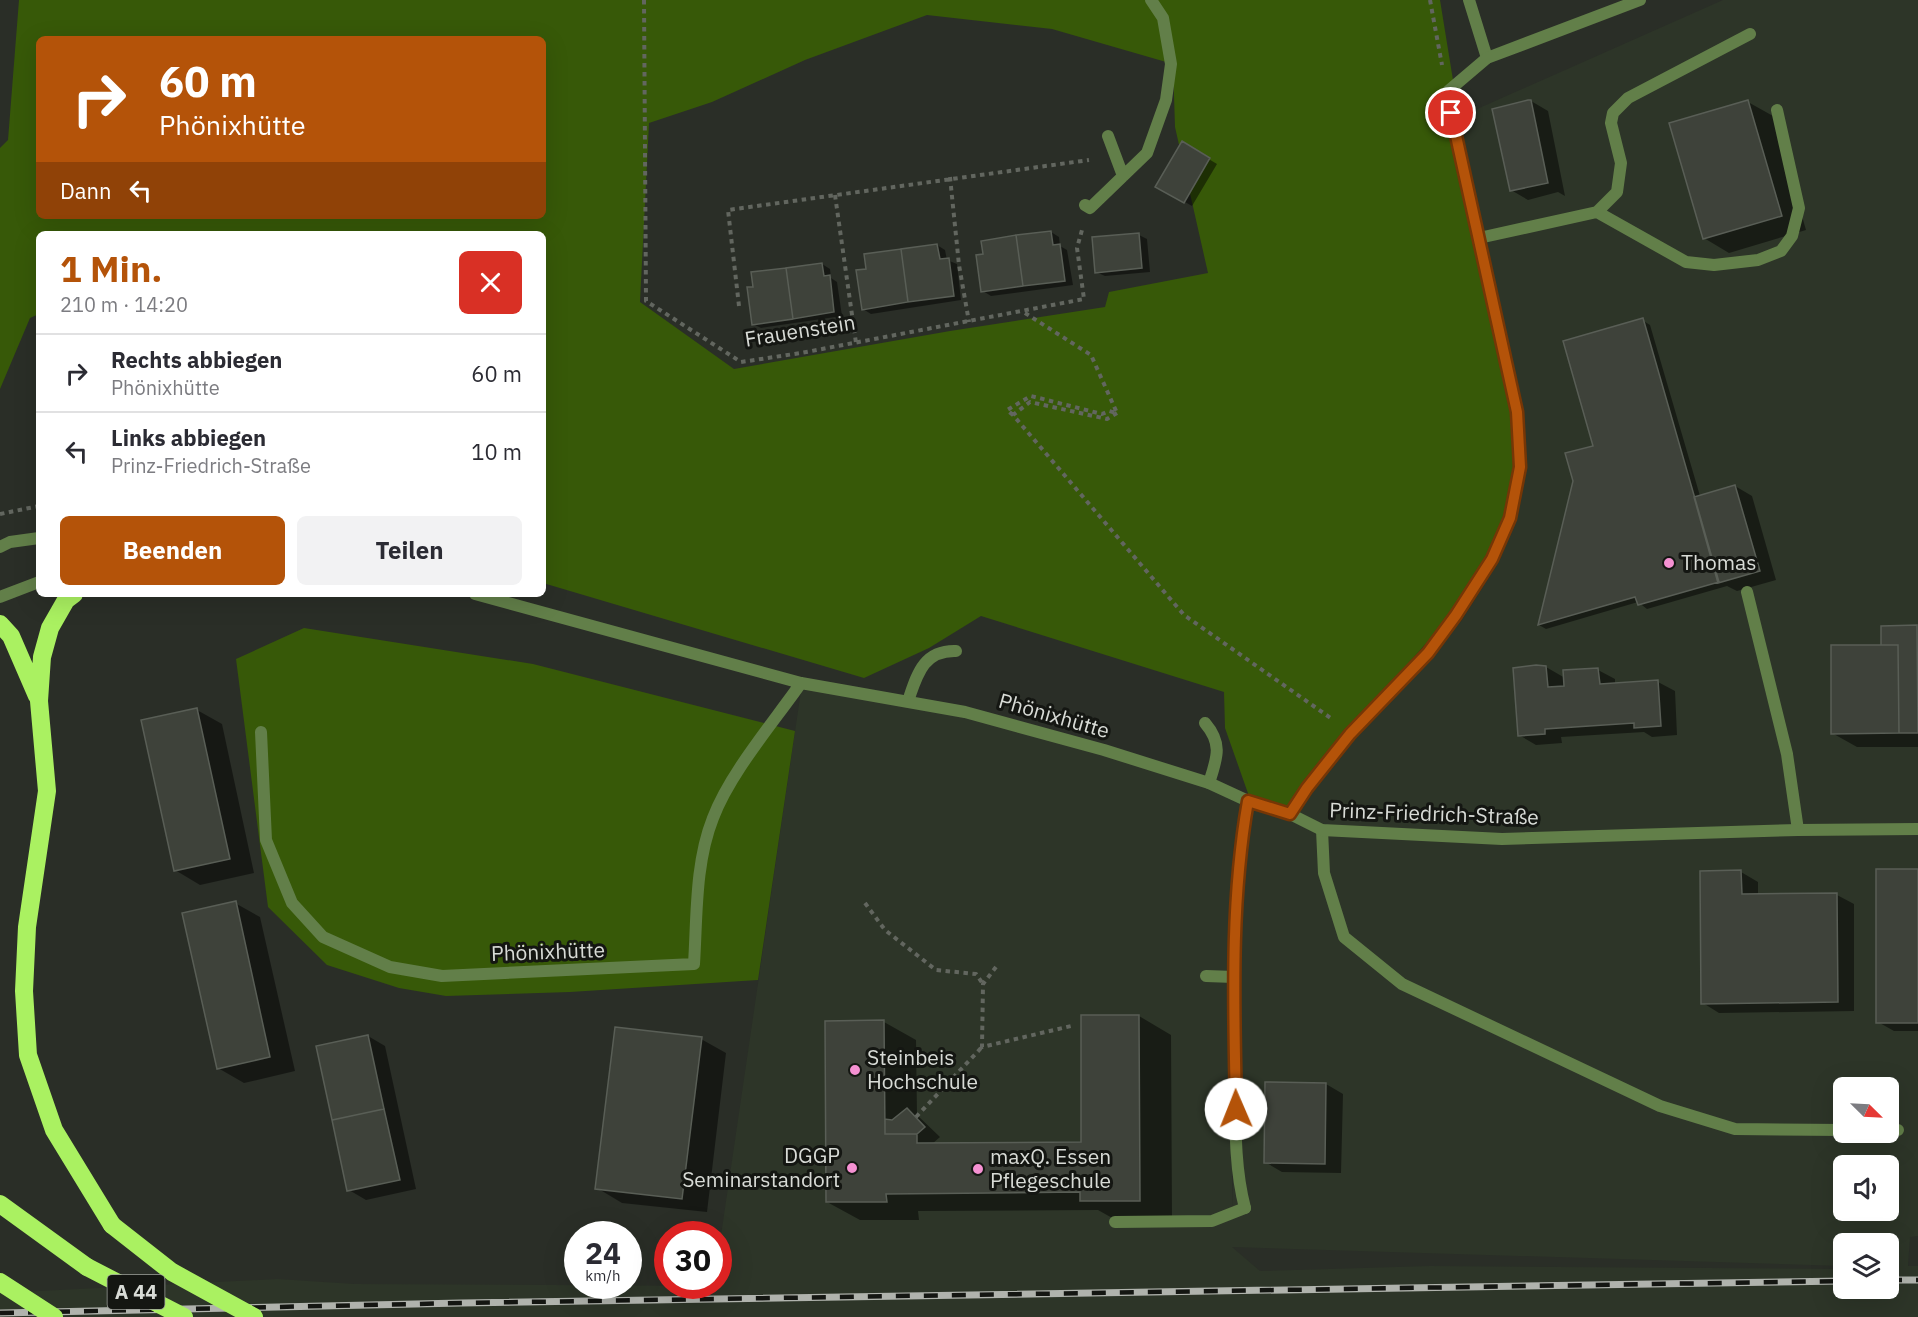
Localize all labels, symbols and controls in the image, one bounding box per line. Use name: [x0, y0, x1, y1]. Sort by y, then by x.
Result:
text: 60 m: [159, 54, 257, 109]
icon: right: [60, 60, 138, 138]
pin: [1425, 87, 1476, 138]
icon: arrive: [1434, 96, 1467, 129]
text: Phönixhütte: [159, 107, 306, 142]
icon: left: [124, 174, 157, 207]
text: Dann: [60, 176, 112, 205]
text: 1 Min.: [60, 245, 163, 292]
button: close: [459, 251, 522, 314]
text: 210 m · 14:20: [60, 291, 188, 318]
street label: Frauenstein: [743, 307, 857, 353]
text: Rechts abbiegen: [111, 345, 282, 374]
icon: right: [60, 357, 93, 390]
text: 60 m: [471, 359, 522, 388]
text: Phönixhütte: [111, 374, 220, 401]
text: Links abbiegen: [111, 423, 266, 452]
icon: left: [60, 435, 93, 468]
text: 10 m: [471, 437, 522, 466]
text: Prinz-Friedrich-Straße: [111, 452, 311, 479]
button: Beenden: [60, 516, 285, 585]
button: Teilen: [297, 516, 522, 585]
place label: Thomas: [1681, 548, 1756, 576]
marker: Thomas: [1662, 556, 1676, 570]
street label: Phönixhütte: [996, 686, 1113, 744]
street label: Prinz-Friedrich-Straße: [1329, 795, 1539, 831]
street label: Phönixhütte: [490, 935, 605, 967]
place label: Steinbeis Hochschule: [867, 1043, 978, 1095]
marker: Steinbeis Hochschule: [848, 1063, 862, 1077]
position arrow: [1204, 1077, 1268, 1141]
north arrow: [1833, 1077, 1899, 1143]
map controls: [1833, 1077, 1899, 1299]
place label: DGGP Seminarstandort: [682, 1141, 840, 1193]
place label: maxQ. Essen Pflegeschule: [990, 1142, 1111, 1194]
button: sound: [1833, 1155, 1899, 1221]
marker: DGGP Seminarstandort: [845, 1161, 859, 1175]
marker: maxQ. Essen Pflegeschule: [971, 1162, 985, 1176]
speed limit sign: 30: [654, 1221, 732, 1299]
text: 24: [585, 1233, 621, 1272]
button: layers: [1833, 1233, 1899, 1299]
text: km/h: [585, 1266, 621, 1285]
road number: A 44: [108, 1275, 164, 1309]

